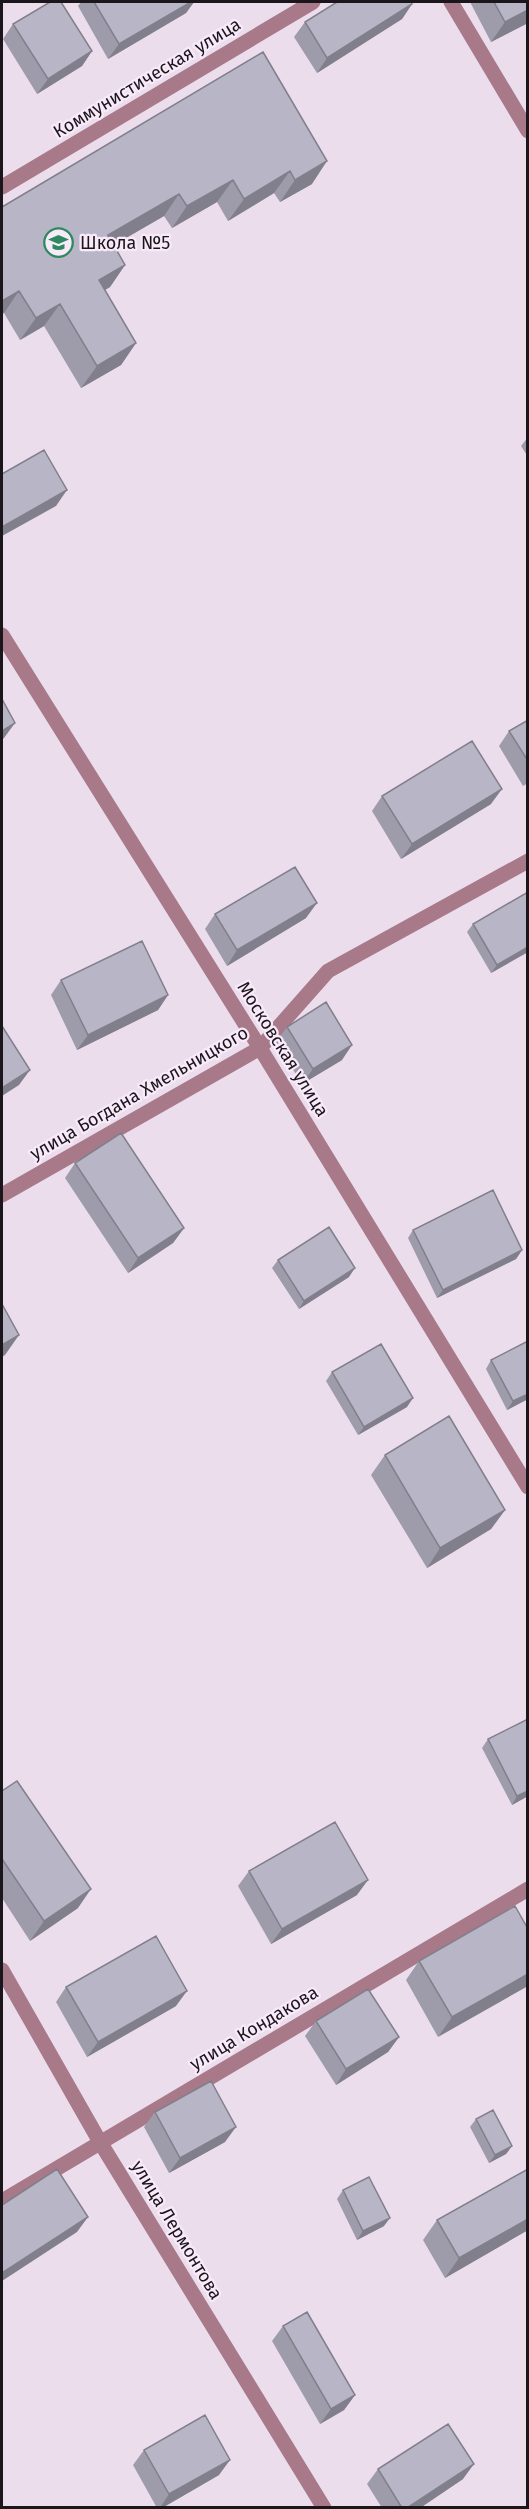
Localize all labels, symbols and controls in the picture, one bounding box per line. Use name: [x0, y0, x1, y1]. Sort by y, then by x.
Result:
street label: Коммунистическая улица: [49, 13, 245, 143]
school or university icon: Школа №5: [43, 227, 75, 259]
place label: Школа №5: [80, 232, 170, 254]
street label: Московская улица: [233, 977, 333, 1121]
street label: улица Богдана Хмельницкого: [26, 1021, 252, 1165]
street label: улица Кондакова: [186, 1981, 322, 2075]
street label: улица Лермонтова: [127, 2156, 227, 2304]

